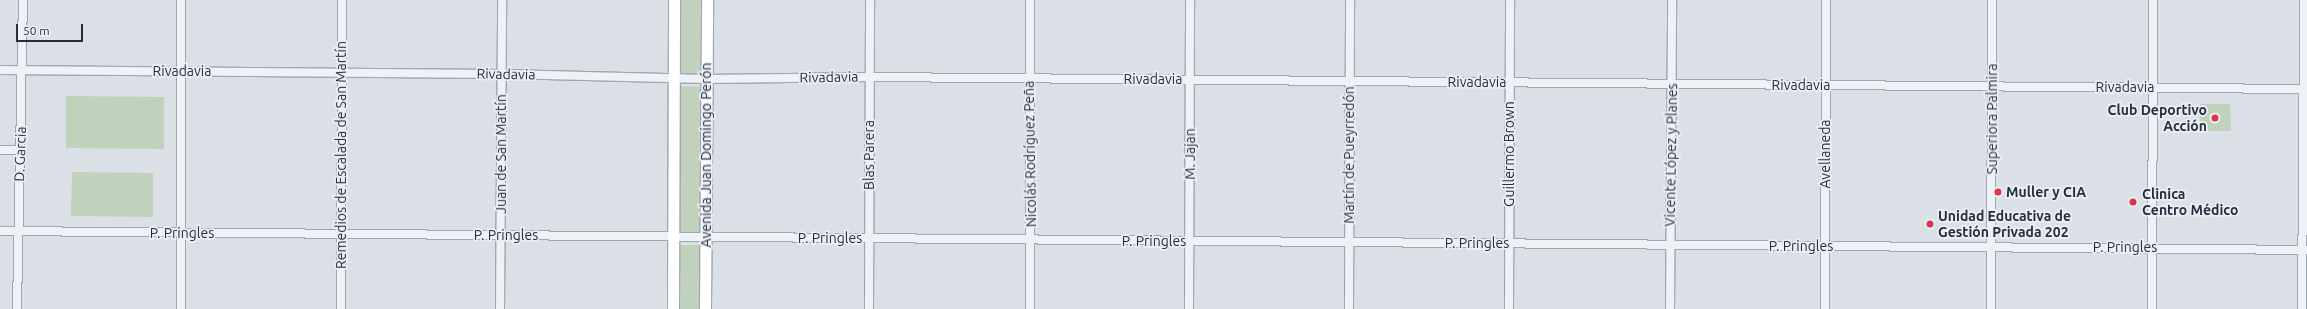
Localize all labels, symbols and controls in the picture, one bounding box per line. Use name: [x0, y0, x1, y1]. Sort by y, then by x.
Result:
scale bar: [18, 16, 85, 42]
text: 50 m: [23, 24, 50, 37]
street label: Remedios de Escalada de San Martín: [333, 41, 349, 269]
street label: Avenida Juan Domingo Perón: [698, 62, 714, 248]
street label: Rivadavia: [153, 63, 211, 79]
street label: Superiora Palmira: [1984, 64, 2000, 174]
street label: Rivadavia: [476, 65, 536, 83]
street label: Rivadavia: [799, 68, 859, 86]
street label: Rivadavia: [1124, 71, 1182, 87]
street label: Rivadavia: [1448, 74, 1506, 90]
street label: Rivadavia: [1772, 77, 1830, 93]
street label: Rivadavia: [2096, 79, 2154, 95]
street label: Nicolás Rodríguez Peña: [1020, 81, 1040, 227]
street label: Vicente López y Planes: [1661, 83, 1681, 227]
street label: Martín de Pueyrredón: [1341, 86, 1357, 224]
street label: Juan de San Martín: [493, 94, 509, 214]
street label: Guillermo Brown: [1501, 101, 1517, 207]
place label: Club Deportivo Acción: [2108, 102, 2207, 134]
marker: Club Deportivo Acción: [2210, 113, 2220, 123]
street label: Avellaneda: [1817, 119, 1833, 189]
street label: Blas Parera: [861, 120, 877, 190]
street label: D. Garcia: [11, 126, 29, 182]
street label: M. Jajan: [1182, 128, 1198, 180]
place label: Muller y CIA: [2006, 184, 2086, 200]
place label: Clinica Centro Médico: [2142, 186, 2238, 218]
marker: Muller y CIA: [1993, 187, 2003, 197]
marker: Clinica Centro Médico: [2127, 196, 2139, 208]
place label: Unidad Educativa de Gestión Privada 202: [1938, 208, 2071, 240]
marker: Unidad Educativa de Gestión Privada 202: [1925, 219, 1935, 229]
street label: P. Pringles: [150, 225, 214, 241]
street label: P. Pringles: [474, 227, 538, 243]
street label: P. Pringles: [798, 230, 862, 246]
street label: P. Pringles: [1122, 233, 1186, 249]
street label: P. Pringles: [1445, 235, 1509, 251]
street label: P. Pringles: [1769, 238, 1833, 254]
street label: P. Pringles: [2093, 239, 2157, 255]

